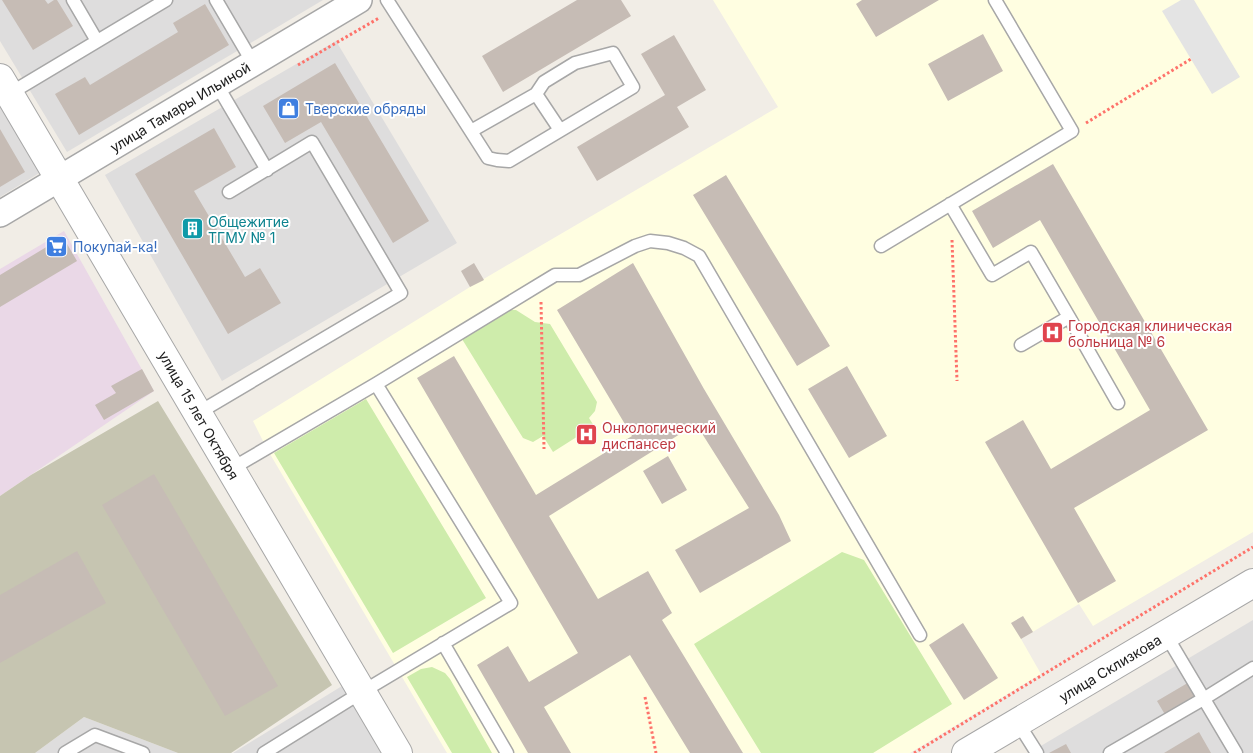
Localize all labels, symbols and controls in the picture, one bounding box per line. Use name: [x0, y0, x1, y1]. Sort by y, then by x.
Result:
street label: улица Тамары Ильиной: [107, 58, 253, 156]
shop icon: Тверские обряды: [277, 96, 301, 120]
place label: Тверские обряды: [305, 100, 426, 117]
place label: Общежитие ТГМУ № 1: [208, 213, 289, 246]
building icon: Общежитие ТГМУ № 1: [180, 217, 204, 241]
supermarket icon: Покупай-ка!: [45, 234, 69, 258]
place label: Покупай-ка!: [73, 238, 158, 255]
place label: Городская клиническая больница № 6: [1068, 317, 1232, 350]
hospital icon: Городская клиническая больница № 6: [1040, 321, 1064, 345]
street label: улица 15 лет Октября: [155, 348, 243, 482]
place label: Онкологический диспансер: [602, 419, 716, 452]
hospital icon: Онкологический диспансер: [574, 423, 598, 447]
street label: улица Склизкова: [1056, 631, 1164, 705]

